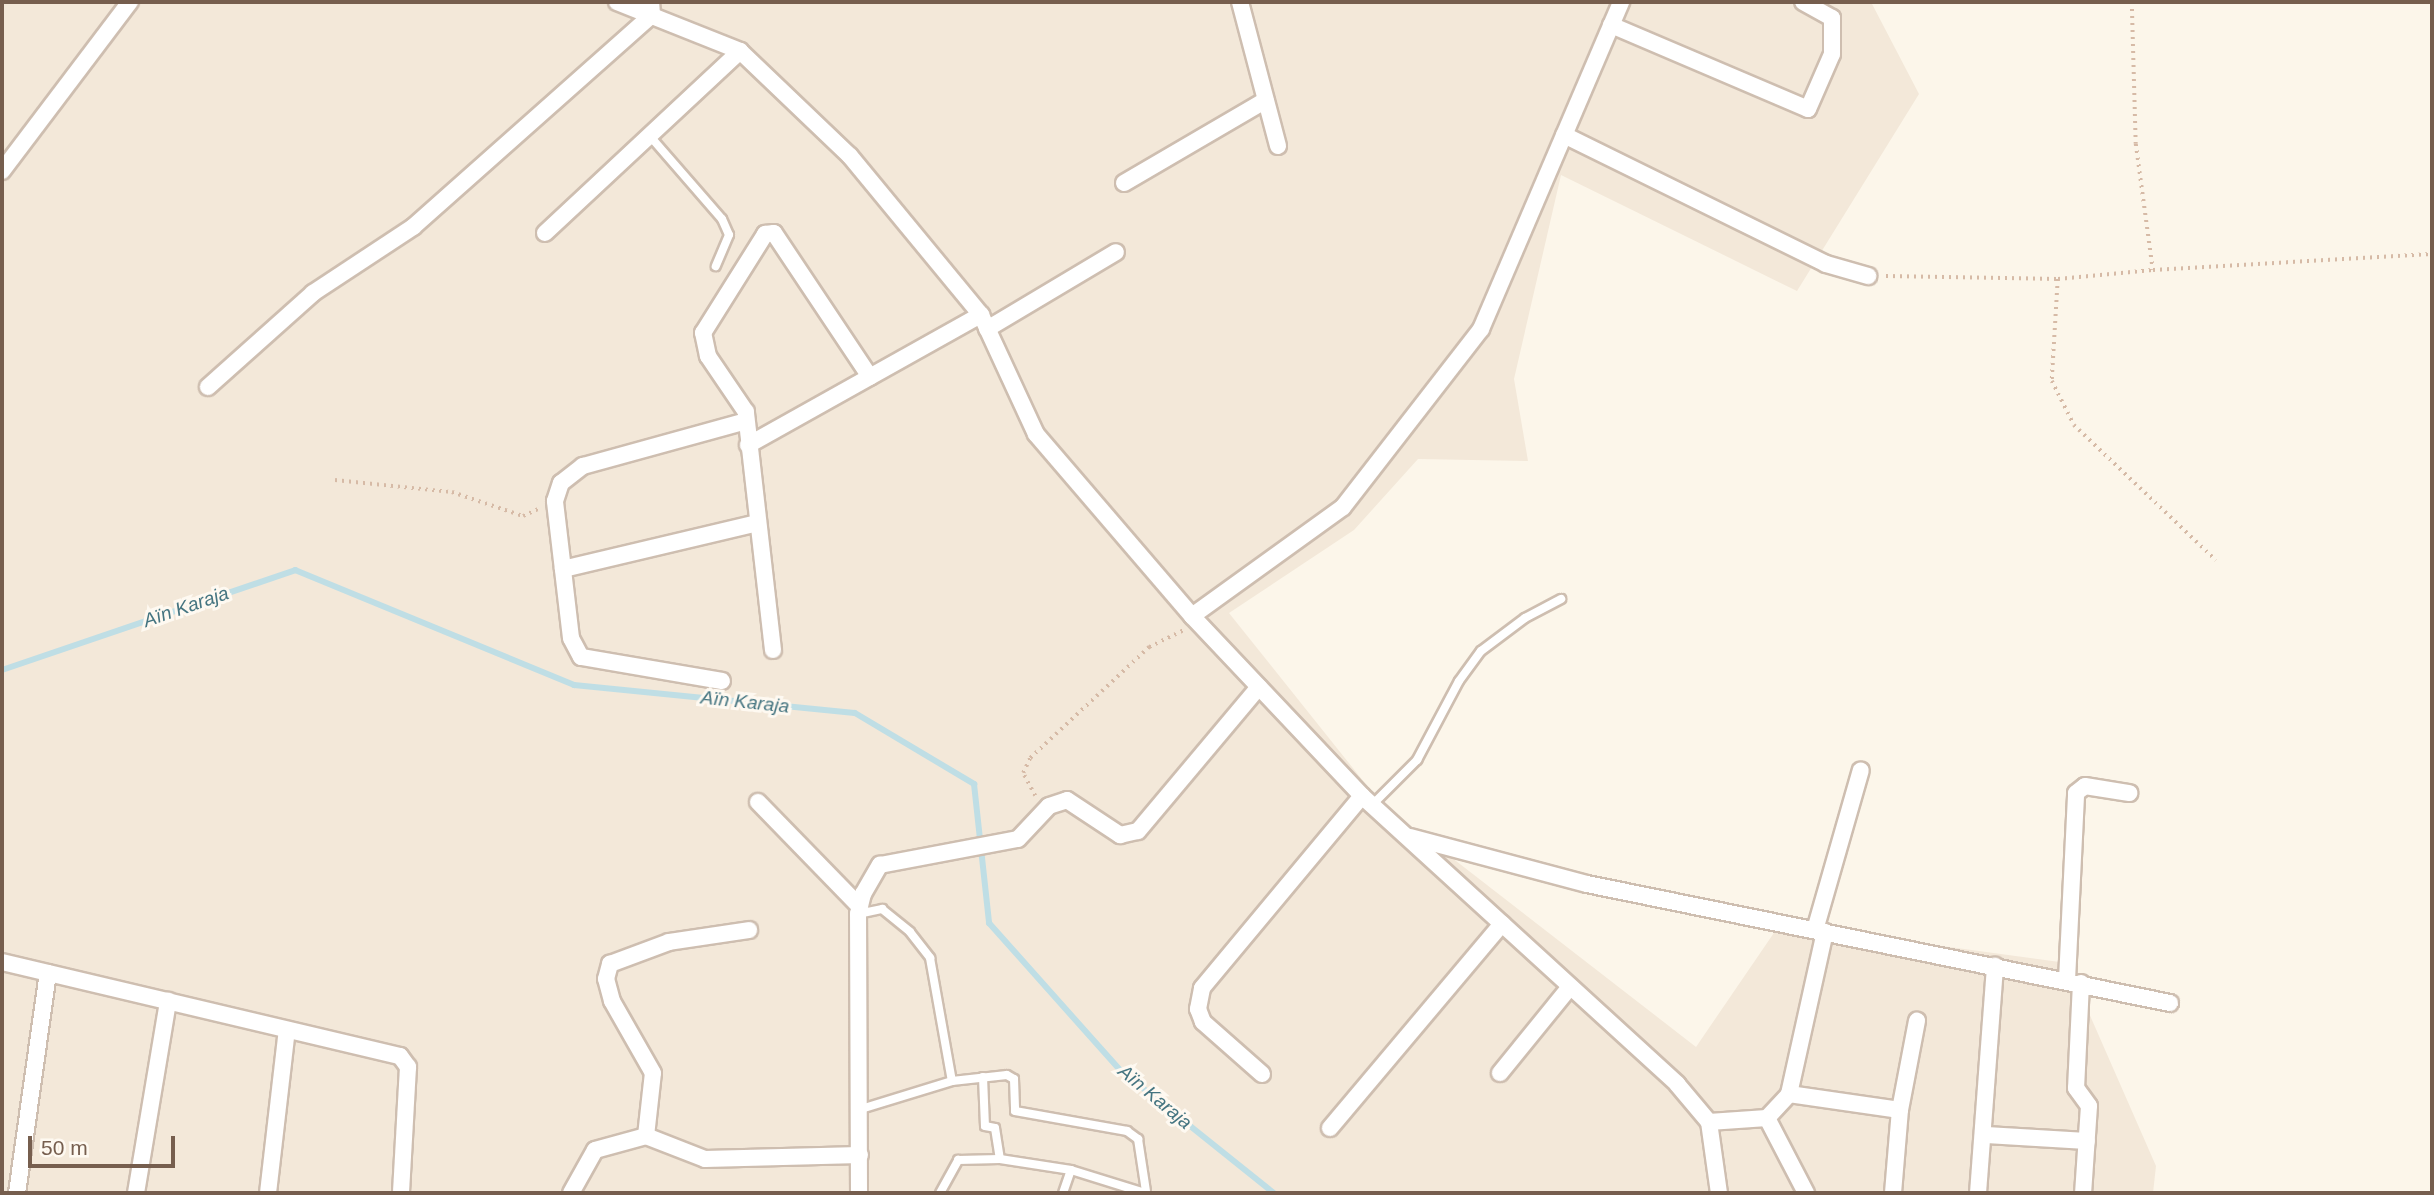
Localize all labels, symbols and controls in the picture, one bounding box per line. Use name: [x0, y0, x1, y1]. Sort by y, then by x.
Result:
water label: Aïn Karaja: [140, 582, 232, 632]
water label: Aïn Karaja: [700, 686, 790, 718]
water label: Aïn Karaja: [1114, 1060, 1196, 1134]
scale bar: [32, 1122, 178, 1166]
text: 50 m: [41, 1136, 88, 1159]

